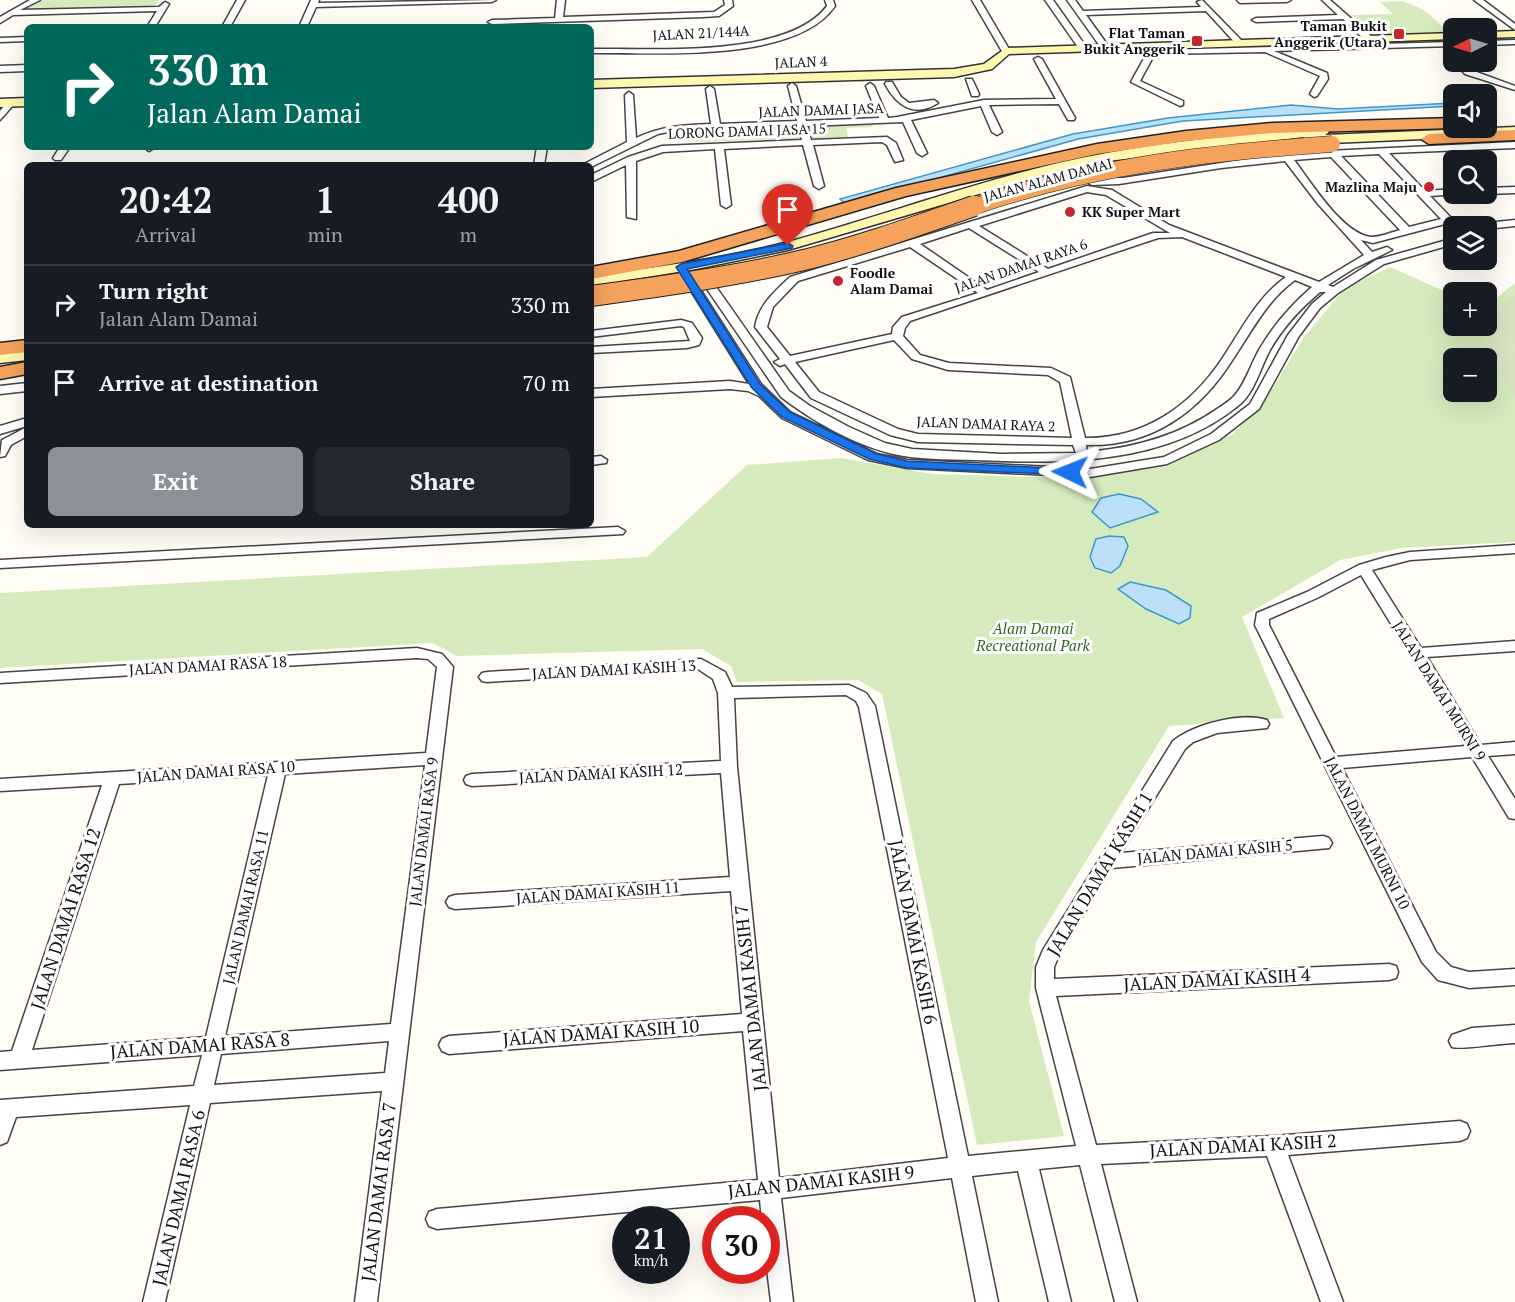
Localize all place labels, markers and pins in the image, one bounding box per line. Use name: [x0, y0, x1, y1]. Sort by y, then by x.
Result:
place label: Taman Bukit Anggerik (Utara): [1274, 16, 1387, 51]
place label: Flat Taman Bukit Anggerik: [1084, 23, 1186, 58]
marker: Taman Bukit Anggerik (Utara): [1392, 27, 1406, 41]
marker: Flat Taman Bukit Anggerik: [1190, 34, 1204, 48]
place label: Mazlina Maju: [1325, 177, 1417, 196]
marker: Mazlina Maju: [1422, 180, 1436, 194]
pin: [762, 184, 813, 246]
place label: KK Super Mart: [1082, 202, 1181, 221]
marker: KK Super Mart: [1063, 205, 1077, 219]
place label: Foodle Alam Damai: [850, 263, 933, 298]
marker: Foodle Alam Damai: [831, 274, 845, 288]

